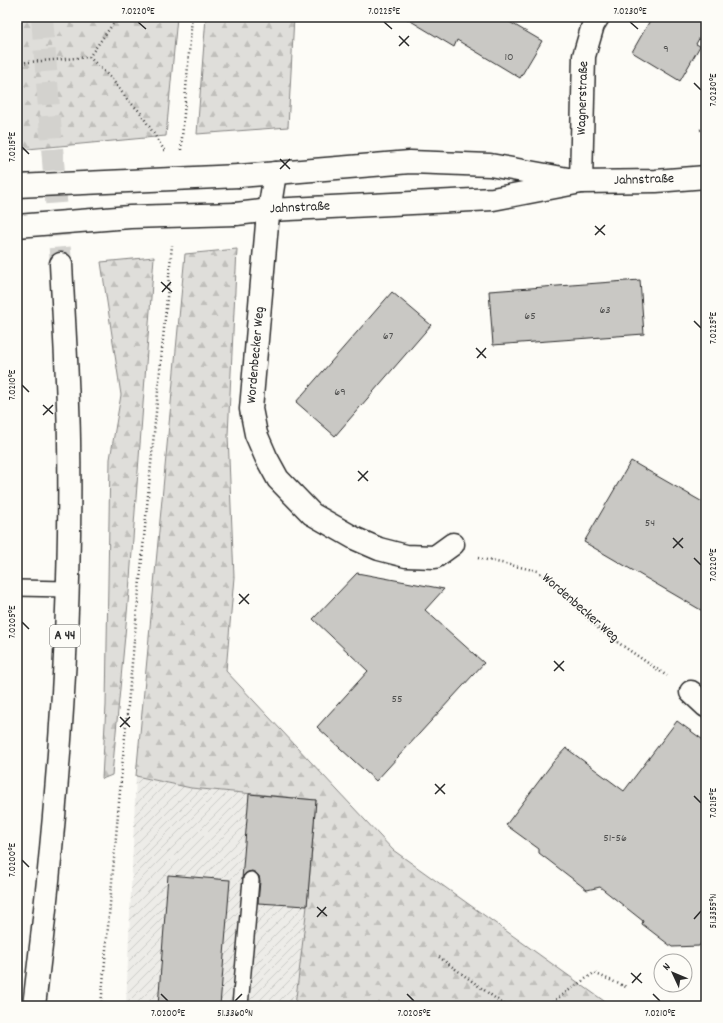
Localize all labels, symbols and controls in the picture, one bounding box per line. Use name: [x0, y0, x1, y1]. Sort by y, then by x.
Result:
text: 7.0220°E: [122, 5, 155, 19]
text: 7.0225°E: [368, 5, 400, 19]
text: 7.0230°E: [614, 5, 647, 19]
house number: 9: [663, 41, 669, 58]
house number: 10: [504, 49, 514, 66]
street label: Wagnerstraße: [572, 61, 594, 135]
text: 7.0230°E: [707, 73, 721, 106]
text: 7.0215°E: [6, 132, 20, 162]
street label: Jahnstraße: [614, 169, 674, 191]
street label: Jahnstraße: [269, 196, 331, 220]
house number: 63: [599, 302, 611, 319]
street label: Wordenbecker Weg: [242, 306, 270, 404]
house number: 65: [524, 308, 536, 325]
text: 7.0225°E: [707, 312, 721, 344]
house number: 67: [383, 328, 394, 345]
text: 7.0210°E: [6, 369, 20, 400]
house number: 69: [334, 384, 346, 401]
house number: 54: [645, 515, 655, 532]
text: 7.0220°E: [707, 548, 721, 581]
street label: Wordenbecker Weg: [537, 569, 623, 647]
text: 7.0205°E: [6, 605, 20, 639]
road number: A 44: [50, 625, 80, 647]
house number: 55: [391, 691, 403, 708]
text: 7.0215°E: [707, 788, 721, 818]
house number: 51-56: [603, 830, 627, 847]
text: 7.0200°E: [6, 843, 20, 877]
text: 51.3355°N: [707, 894, 721, 928]
north arrow: [653, 953, 693, 993]
text: N: [660, 960, 675, 975]
text: 7.0200°E: [151, 1007, 185, 1021]
text: 51.3360°N: [217, 1007, 253, 1021]
text: 7.0205°E: [397, 1007, 431, 1021]
text: 7.0210°E: [645, 1007, 676, 1021]

